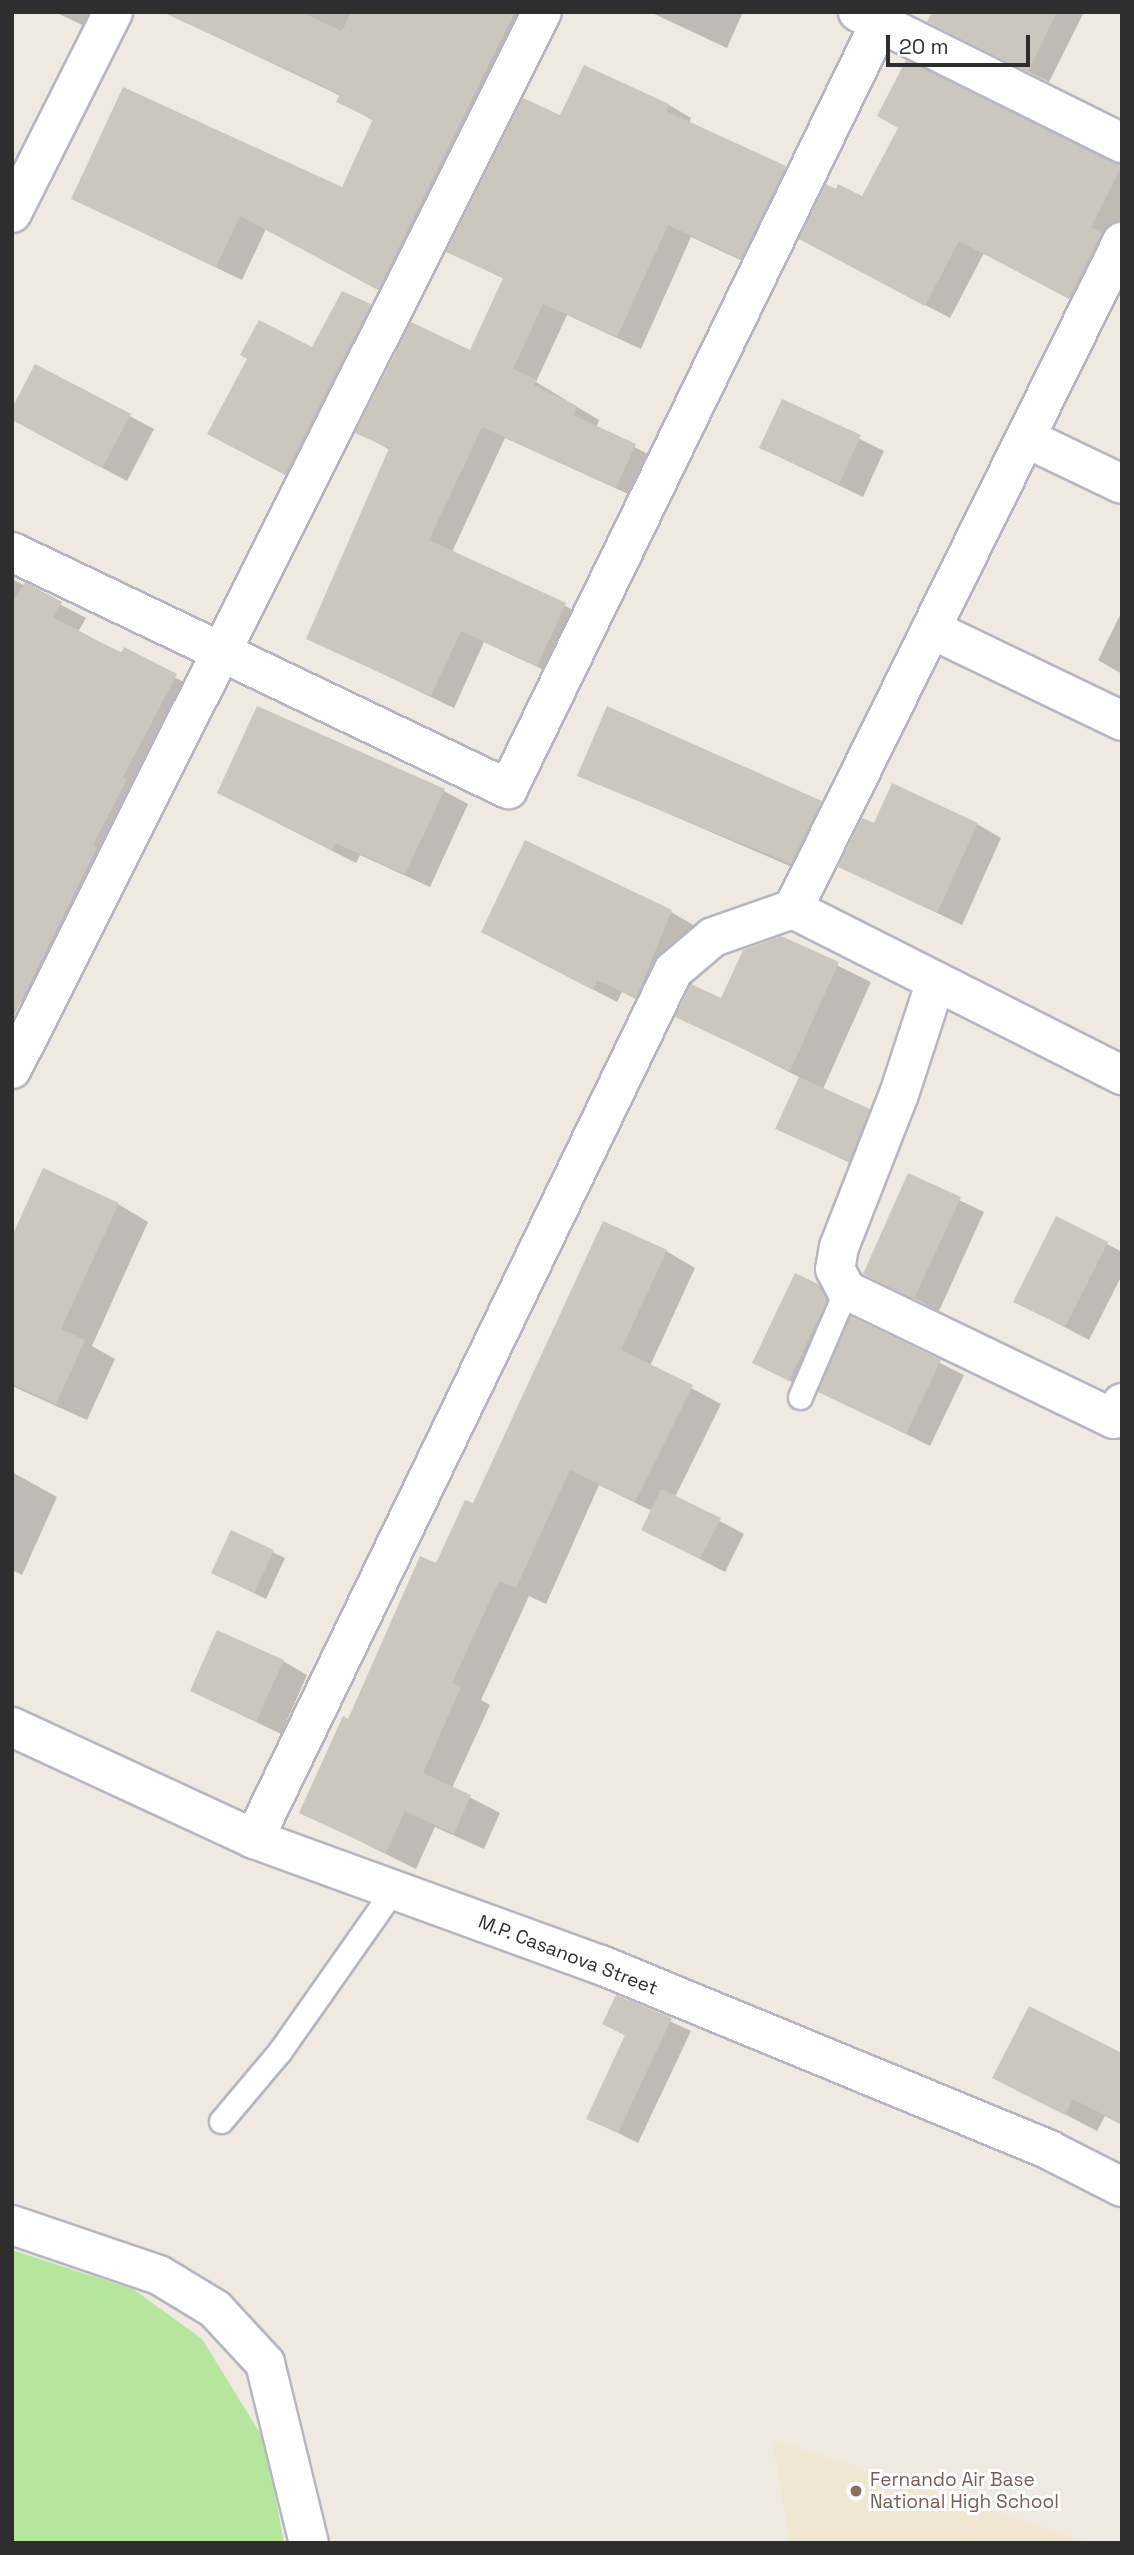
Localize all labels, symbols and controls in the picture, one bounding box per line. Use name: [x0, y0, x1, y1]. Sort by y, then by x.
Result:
scale bar: [889, 21, 1032, 65]
text: 20 m: [899, 33, 949, 60]
street label: M.P. Casanova Street: [475, 1910, 661, 2000]
place label: Fernando Air Base National High School: [870, 2469, 1059, 2513]
marker: Fernando Air Base National High School: [848, 2483, 864, 2499]

